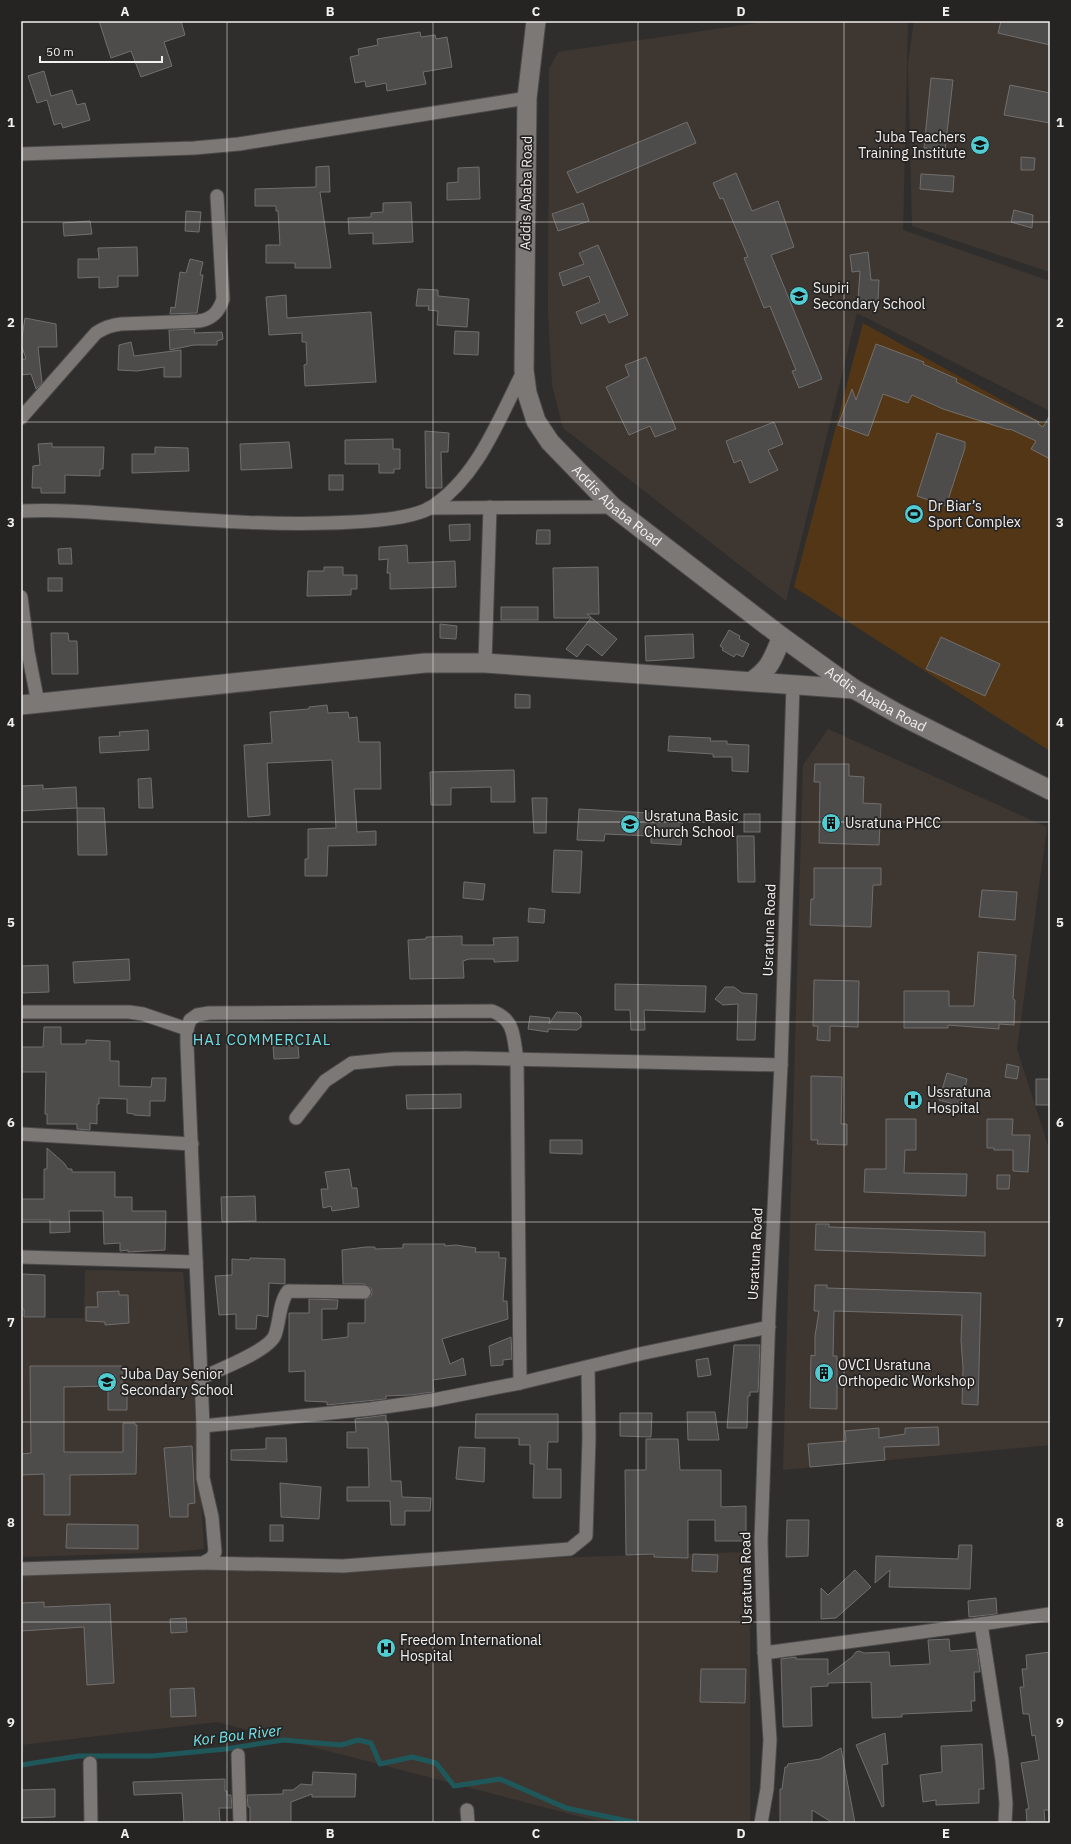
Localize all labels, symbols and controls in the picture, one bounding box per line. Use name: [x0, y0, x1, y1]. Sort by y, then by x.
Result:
text: A: [121, 3, 130, 20]
text: B: [326, 3, 335, 20]
text: C: [532, 3, 541, 20]
text: D: [736, 3, 746, 20]
text: E: [942, 3, 950, 20]
scale bar: [40, 38, 162, 64]
text: 50 m: [46, 44, 74, 59]
text: 1: [7, 114, 15, 131]
text: 1: [1056, 114, 1064, 131]
place label: Juba Teachers Training Institute: [858, 128, 966, 162]
school or university icon: Juba Teachers Training Institute: [969, 134, 991, 156]
street label: Addis Ababa Road: [516, 136, 536, 250]
place label: Supiri Secondary School: [813, 279, 926, 313]
school or university icon: Supiri Secondary School: [788, 285, 810, 307]
text: 2: [7, 314, 15, 331]
text: 2: [1056, 314, 1064, 331]
street label: Addis Ababa Road: [568, 461, 666, 550]
place label: Dr Biar’s Sport Complex: [928, 497, 1021, 531]
sports icon: Dr Biar’s Sport Complex: [903, 503, 925, 525]
text: 3: [7, 514, 15, 531]
text: 3: [1056, 514, 1064, 531]
street label: Addis Ababa Road: [822, 662, 930, 736]
text: 4: [7, 714, 15, 731]
text: 4: [1056, 714, 1064, 731]
place label: Usratuna Basic Church School: [644, 807, 738, 841]
building icon: Usratuna PHCC: [820, 812, 842, 834]
school or university icon: Usratuna Basic Church School: [619, 813, 641, 835]
place label: Usratuna PHCC: [845, 814, 941, 832]
street label: Usratuna Road: [758, 883, 780, 977]
text: 5: [7, 914, 15, 931]
text: 5: [1056, 914, 1064, 931]
district label: HAI COMMERCIAL: [193, 1030, 331, 1049]
place label: Ussratuna Hospital: [927, 1083, 991, 1117]
hospital icon: Ussratuna Hospital: [902, 1089, 924, 1111]
text: 6: [7, 1114, 15, 1131]
text: 6: [1056, 1114, 1064, 1131]
street label: Usratuna Road: [744, 1207, 766, 1301]
text: 7: [7, 1314, 15, 1331]
text: 7: [1056, 1314, 1064, 1331]
place label: OVCI Usratuna Orthopedic Workshop: [838, 1356, 975, 1390]
building icon: OVCI Usratuna Orthopedic Workshop: [813, 1362, 835, 1384]
place label: Juba Day Senior Secondary School: [121, 1365, 234, 1399]
school or university icon: Juba Day Senior Secondary School: [96, 1371, 118, 1393]
text: 8: [7, 1514, 15, 1531]
text: 8: [1056, 1514, 1064, 1531]
street label: Usratuna Road: [736, 1532, 756, 1624]
place label: Freedom International Hospital: [400, 1631, 542, 1665]
hospital icon: Freedom International Hospital: [375, 1637, 397, 1659]
text: 9: [7, 1714, 15, 1731]
text: 9: [1056, 1714, 1064, 1731]
water label: Kor Bou River: [192, 1720, 283, 1750]
text: A: [121, 1825, 130, 1842]
text: B: [326, 1825, 335, 1842]
text: C: [532, 1825, 541, 1842]
text: D: [736, 1825, 746, 1842]
text: E: [942, 1825, 950, 1842]

